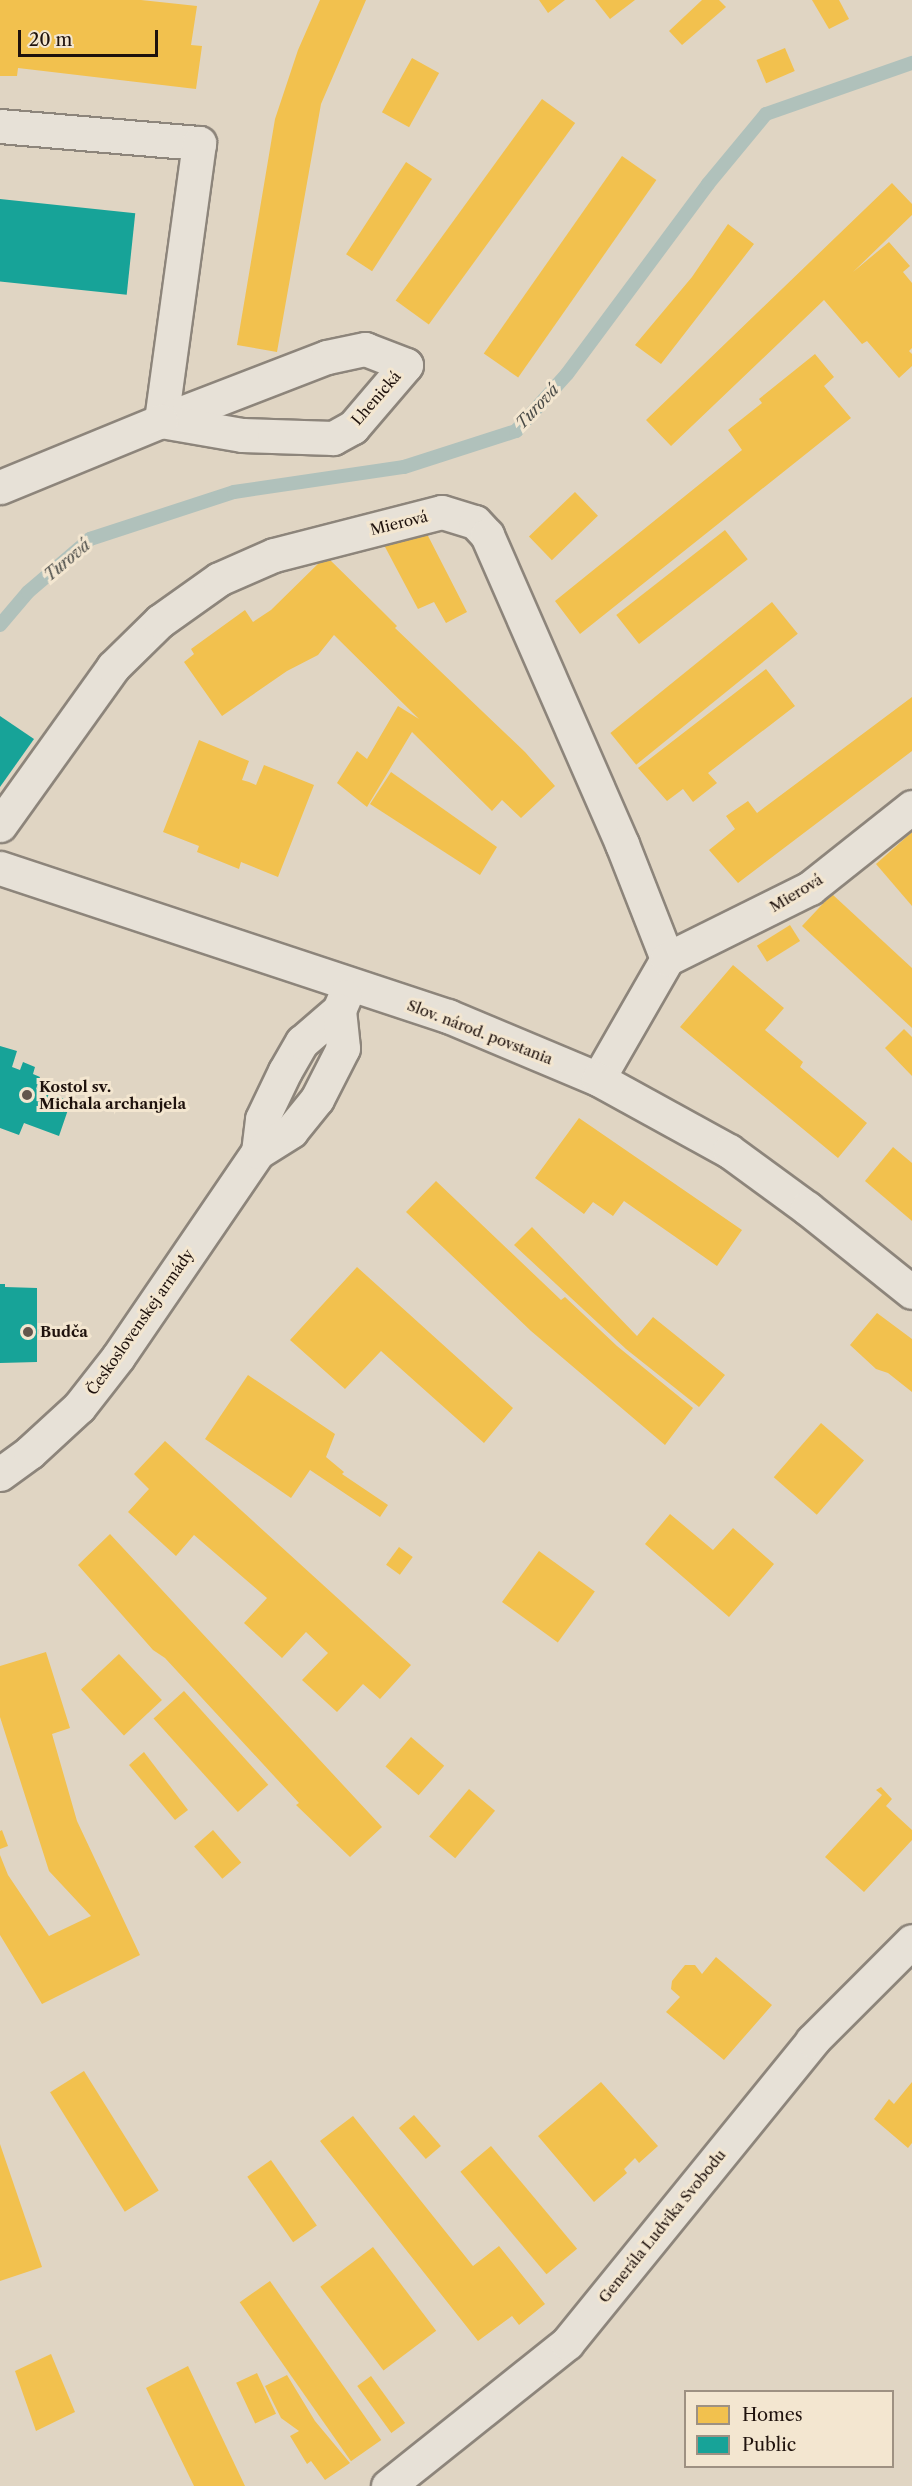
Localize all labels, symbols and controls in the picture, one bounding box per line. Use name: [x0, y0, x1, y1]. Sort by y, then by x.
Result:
scale bar: [21, 18, 160, 56]
text: 20 m: [29, 29, 72, 51]
street label: Lhenická: [348, 367, 404, 429]
water label: Turová: [512, 380, 562, 432]
street label: Mierová: [368, 507, 430, 539]
water label: Turová: [40, 535, 94, 585]
street label: Mierová: [766, 870, 826, 916]
street label: Slov. národ. povstania: [405, 996, 555, 1068]
place label: Kostol sv. Michala archanjela: [39, 1077, 186, 1112]
marker: Kostol sv. Michala archanjela: [20, 1088, 34, 1102]
street label: Československej armády: [83, 1246, 197, 1398]
place label: Budča: [40, 1323, 88, 1341]
marker: Budča: [21, 1325, 35, 1339]
street label: Generála Ludvika Svobodu: [595, 2146, 729, 2306]
legend: [684, 2390, 894, 2468]
text: Homes: [742, 2404, 803, 2426]
text: Public: [742, 2434, 796, 2456]

